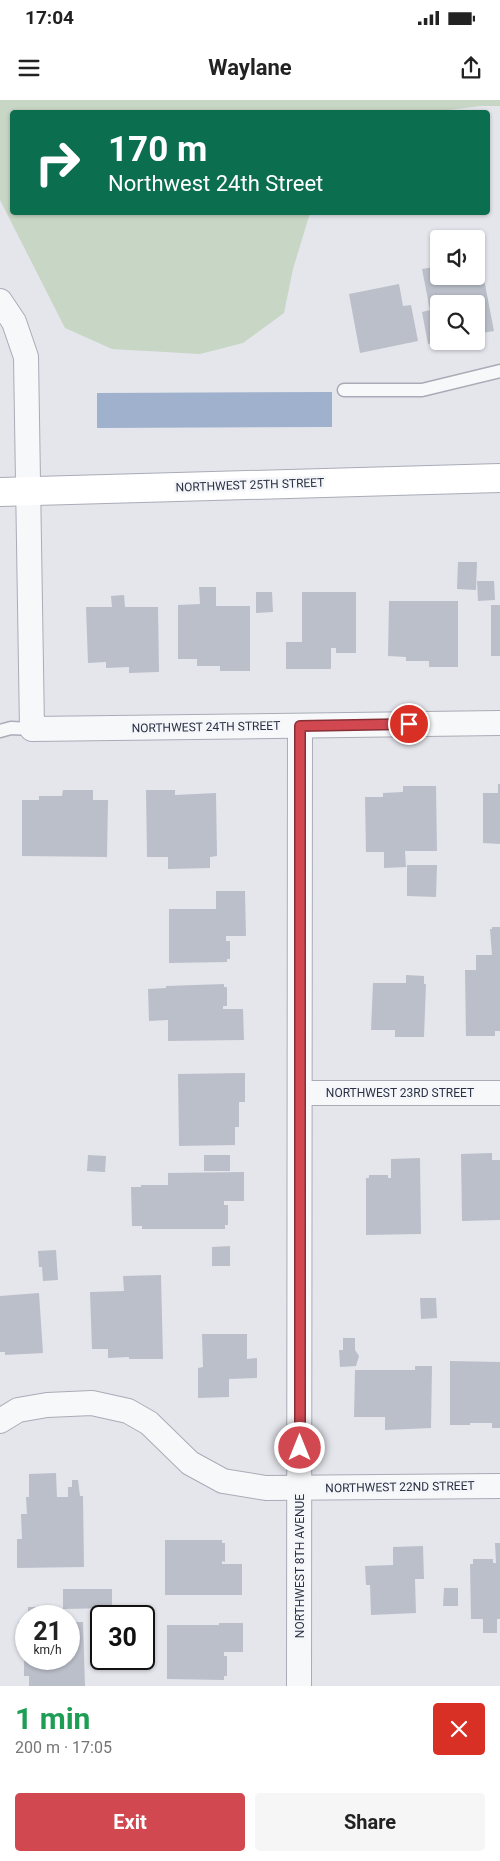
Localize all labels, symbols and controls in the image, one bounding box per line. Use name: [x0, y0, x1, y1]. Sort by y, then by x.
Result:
text: 17:04: [25, 6, 74, 29]
icon: menu: [15, 54, 43, 82]
icon: share: [457, 54, 485, 82]
text: Waylane: [208, 55, 292, 80]
text: 170 m: [108, 129, 207, 170]
icon: right: [25, 130, 90, 195]
text: Northwest 24th Street: [108, 171, 323, 196]
map controls: [430, 230, 485, 350]
button: sound: [430, 230, 485, 285]
button: search: [430, 295, 485, 350]
street label: NORTHWEST 25TH STREET: [175, 475, 325, 495]
pin: [388, 703, 430, 745]
icon: arrive: [395, 710, 423, 738]
street label: NORTHWEST 24TH STREET: [132, 719, 280, 735]
street label: NORTHWEST 23RD STREET: [326, 1086, 474, 1100]
position arrow: [273, 1421, 325, 1473]
street label: NORTHWEST 22ND STREET: [325, 1479, 475, 1495]
street label: NORTHWEST 8TH AVENUE: [293, 1494, 307, 1638]
speed limit sign: 30: [90, 1605, 155, 1670]
text: 21: [33, 1617, 62, 1646]
text: km/h: [33, 1643, 62, 1657]
text: 1 min: [15, 1701, 90, 1736]
button: close: [433, 1703, 485, 1755]
text: 200 m · 17:05: [15, 1738, 112, 1757]
button: Exit: [15, 1793, 245, 1851]
button: Share: [255, 1793, 485, 1851]

